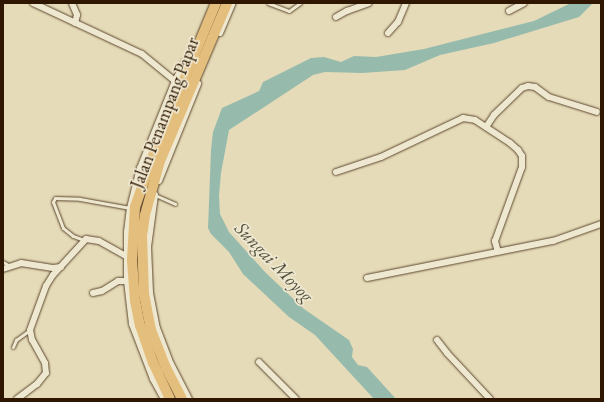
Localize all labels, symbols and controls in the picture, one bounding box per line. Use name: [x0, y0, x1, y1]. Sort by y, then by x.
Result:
street label: Jalan Penampang Papar: [126, 34, 204, 192]
water label: Sungai Moyog: [230, 217, 318, 307]

